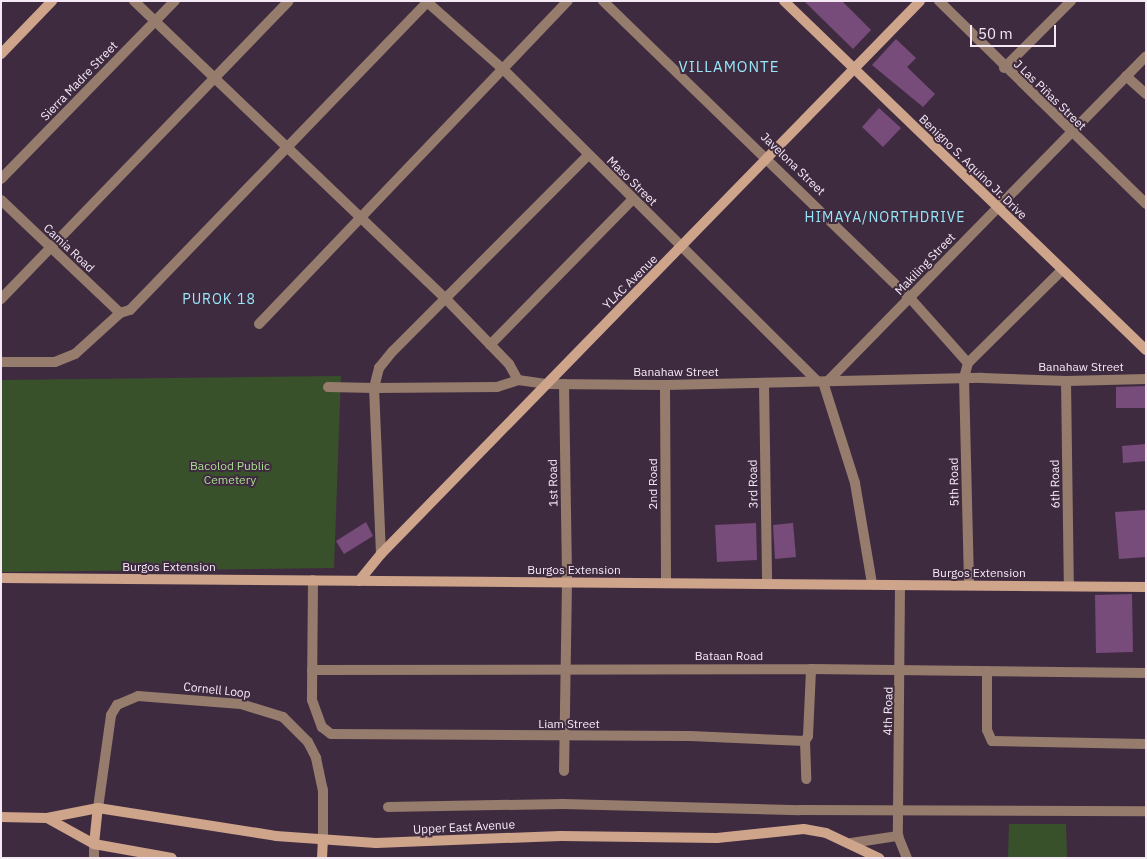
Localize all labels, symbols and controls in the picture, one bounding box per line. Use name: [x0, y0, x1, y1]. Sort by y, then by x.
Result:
scale bar: [972, 15, 1058, 47]
text: 50 m: [978, 24, 1013, 43]
street label: Sierra Madre Street: [38, 38, 120, 124]
street label: J Las Piñas Street: [1011, 57, 1089, 133]
district label: VILLAMONTE: [677, 58, 781, 76]
street label: Benigno S. Aquino Jr. Drive: [916, 112, 1030, 222]
street label: Javelona Street: [758, 130, 828, 198]
street label: Maso Street: [604, 153, 660, 209]
district label: HIMAYA/NORTHDRIVE: [802, 209, 968, 225]
street label: Camia Road: [41, 221, 97, 275]
street label: Makiling Street: [892, 230, 958, 298]
street label: YLAC Avenue: [600, 252, 660, 312]
district label: PUROK 18: [181, 291, 257, 307]
street label: Banahaw Street: [1038, 360, 1124, 374]
street label: Banahaw Street: [633, 365, 719, 379]
street label: 2nd Road: [646, 458, 660, 510]
street label: 5th Road: [946, 458, 962, 506]
park label: Bacolod Public Cemetery: [190, 459, 270, 487]
street label: 1st Road: [545, 459, 561, 507]
street label: 3rd Road: [745, 459, 761, 509]
street label: 6th Road: [1047, 460, 1063, 508]
street label: Burgos Extension: [122, 560, 216, 574]
street label: Burgos Extension: [527, 563, 621, 577]
street label: Burgos Extension: [932, 566, 1026, 580]
street label: Bataan Road: [695, 649, 763, 663]
street label: Cornell Loop: [183, 679, 251, 701]
street label: 4th Road: [880, 687, 896, 735]
street label: Liam Street: [538, 717, 600, 731]
street label: Upper East Avenue: [413, 817, 515, 837]

